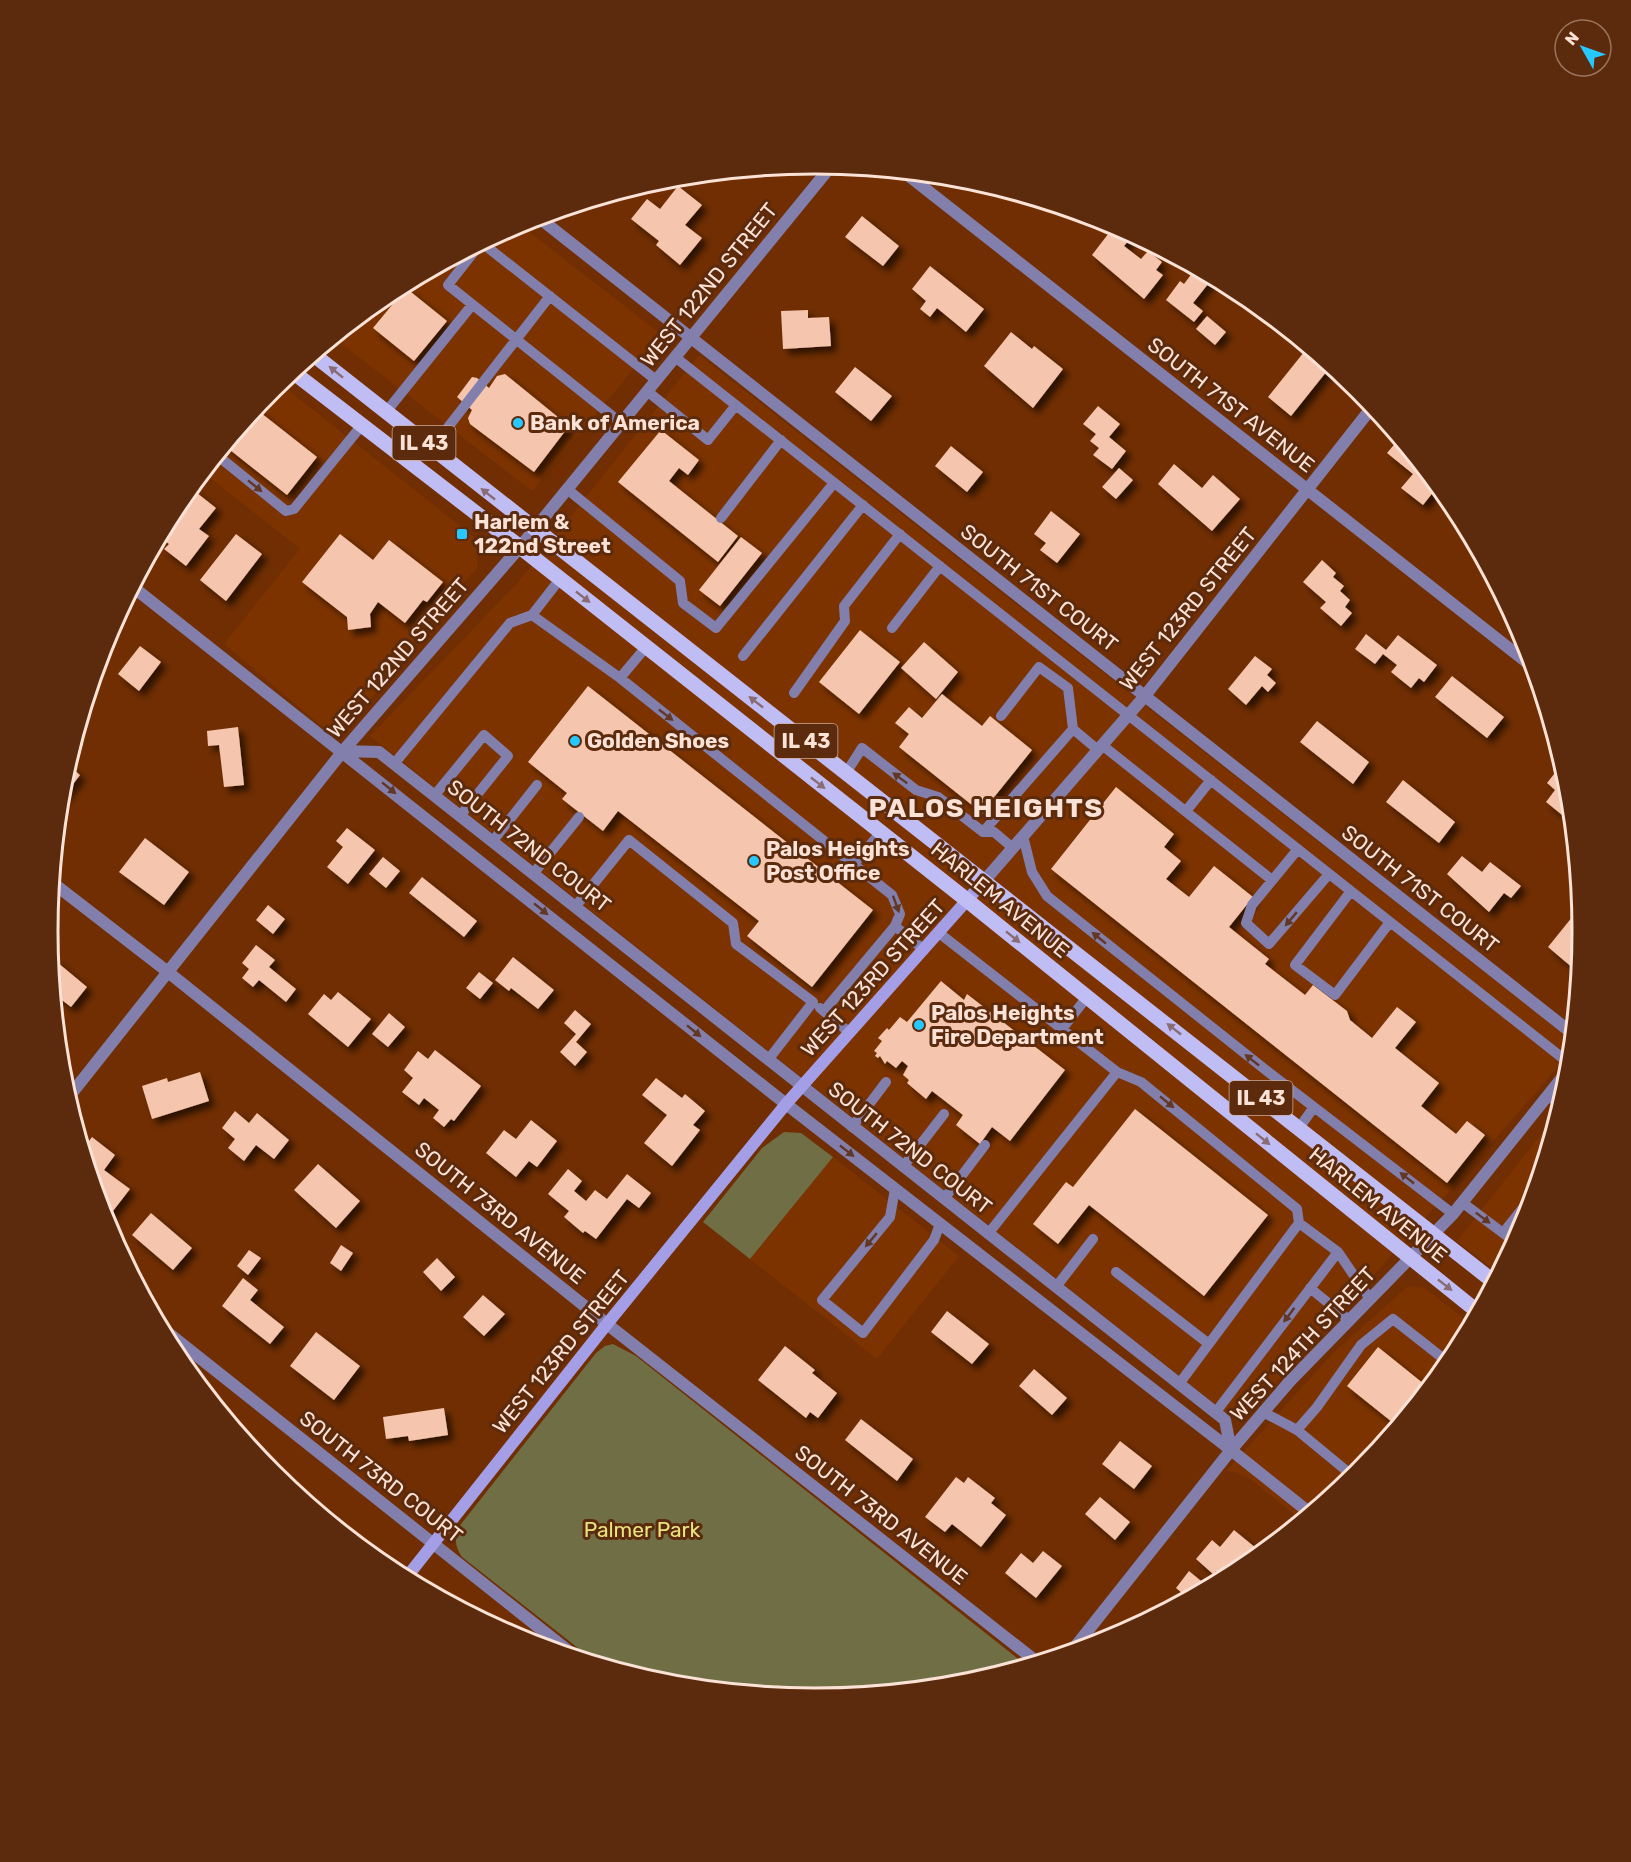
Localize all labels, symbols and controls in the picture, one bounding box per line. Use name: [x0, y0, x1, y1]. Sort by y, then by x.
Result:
north arrow: [1553, 18, 1613, 78]
text: N: [1561, 28, 1583, 49]
street label: WEST 122ND STREET: [635, 198, 782, 372]
street label: SOUTH 71ST AVENUE: [1143, 332, 1320, 477]
one-way arrow: [328, 367, 343, 379]
place label: Bank of America: [530, 410, 700, 435]
marker: Bank of America: [511, 416, 525, 430]
road number: IL 43: [392, 426, 456, 460]
one-way arrow: [247, 480, 263, 493]
one-way arrow: [480, 487, 496, 500]
place label: Harlem & 122nd Street: [474, 509, 611, 558]
street label: SOUTH 71ST COURT: [956, 519, 1123, 657]
street label: WEST 123RD STREET: [1114, 522, 1261, 695]
marker: Harlem & 122nd Street: [455, 527, 469, 541]
street label: WEST 122ND STREET: [321, 573, 474, 743]
one-way arrow: [575, 590, 590, 602]
one-way arrow: [748, 696, 764, 709]
one-way arrow: [658, 708, 674, 721]
road number: IL 43: [774, 724, 838, 758]
place label: Golden Shoes: [587, 728, 729, 753]
marker: Golden Shoes: [568, 734, 582, 748]
one-way arrow: [892, 771, 908, 784]
street label: SOUTH 72ND COURT: [443, 774, 616, 917]
one-way arrow: [810, 776, 826, 789]
one-way arrow: [381, 781, 396, 793]
district label: PALOS HEIGHTS: [868, 792, 1104, 824]
street label: SOUTH 71ST COURT: [1337, 820, 1504, 958]
place label: Palos Heights Post Office: [766, 836, 910, 885]
street label: HARLEM AVENUE: [926, 836, 1074, 963]
marker: Palos Heights Post Office: [747, 854, 761, 868]
street label: WEST 123RD STREET: [795, 894, 950, 1061]
one-way arrow: [891, 896, 901, 914]
one-way arrow: [533, 903, 549, 916]
one-way arrow: [1285, 911, 1298, 926]
one-way arrow: [1006, 931, 1021, 943]
one-way arrow: [1092, 932, 1107, 945]
place label: Palos Heights Fire Department: [931, 1000, 1104, 1049]
marker: Palos Heights Fire Department: [912, 1018, 926, 1032]
one-way arrow: [1166, 1023, 1182, 1036]
one-way arrow: [686, 1024, 701, 1036]
one-way arrow: [1244, 1053, 1260, 1066]
street label: SOUTH 72ND COURT: [824, 1076, 997, 1219]
road number: IL 43: [1230, 1081, 1292, 1115]
one-way arrow: [1159, 1096, 1174, 1108]
one-way arrow: [1255, 1133, 1271, 1146]
street label: SOUTH 73RD AVENUE: [410, 1136, 591, 1289]
street label: HARLEM AVENUE: [1304, 1141, 1452, 1268]
one-way arrow: [839, 1145, 854, 1157]
one-way arrow: [1399, 1172, 1415, 1184]
one-way arrow: [1475, 1211, 1490, 1223]
one-way arrow: [865, 1232, 878, 1247]
street label: WEST 124TH STREET: [1225, 1261, 1381, 1426]
street label: WEST 123RD STREET: [487, 1265, 634, 1438]
one-way arrow: [1437, 1279, 1453, 1292]
one-way arrow: [1284, 1308, 1296, 1323]
street label: SOUTH 73RD COURT: [295, 1405, 468, 1548]
street label: SOUTH 73RD AVENUE: [790, 1439, 973, 1590]
park label: Palmer Park: [584, 1517, 701, 1542]

